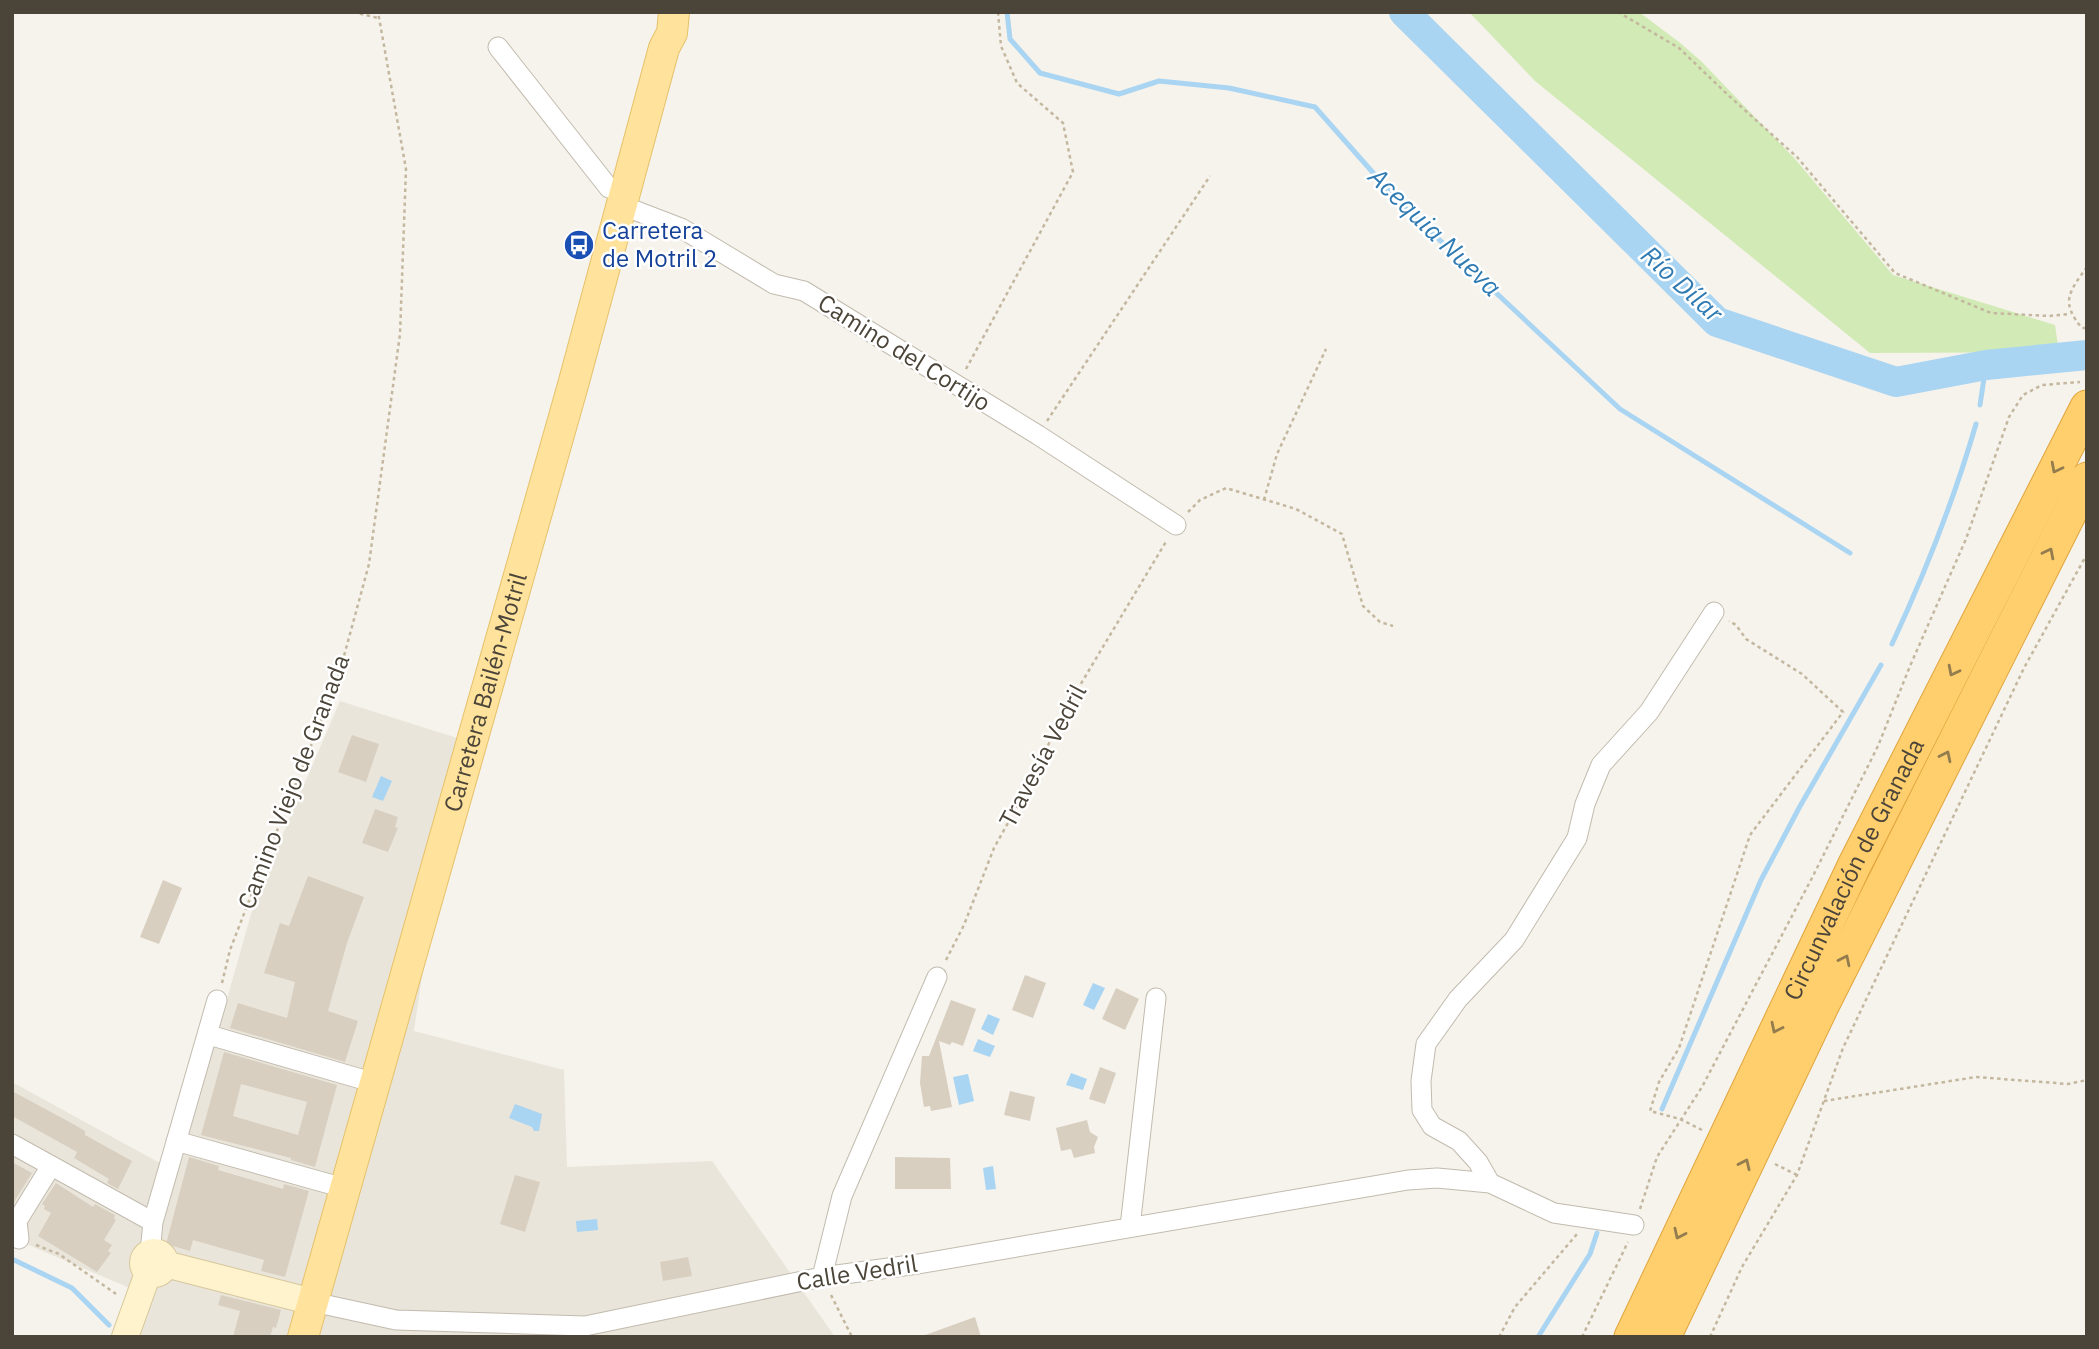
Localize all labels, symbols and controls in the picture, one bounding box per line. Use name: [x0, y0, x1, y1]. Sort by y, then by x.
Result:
water label: Acequia Nueva: [1361, 159, 1509, 303]
place label: Carretera de Motril 2: [602, 214, 718, 274]
bus stop icon: Carretera de Motril 2: [562, 228, 596, 262]
water label: Río Dílar: [1635, 238, 1732, 330]
street label: Camino del Cortijo: [812, 286, 997, 418]
one-way arrow: [2051, 461, 2065, 473]
one-way arrow: [2040, 548, 2054, 560]
street label: Carretera Bailén-Motril: [436, 569, 534, 816]
street label: Camino Viejo de Granada: [230, 649, 357, 914]
one-way arrow: [1948, 664, 1962, 676]
street label: Travesía Vedril: [991, 679, 1093, 832]
street label: Circunvalación de Granada: [1776, 733, 1931, 1005]
one-way arrow: [1937, 751, 1951, 763]
one-way arrow: [1836, 954, 1850, 967]
one-way arrow: [1771, 1021, 1785, 1033]
one-way arrow: [1737, 1159, 1751, 1171]
one-way arrow: [1673, 1227, 1687, 1239]
street label: Calle Vedril: [794, 1247, 920, 1297]

